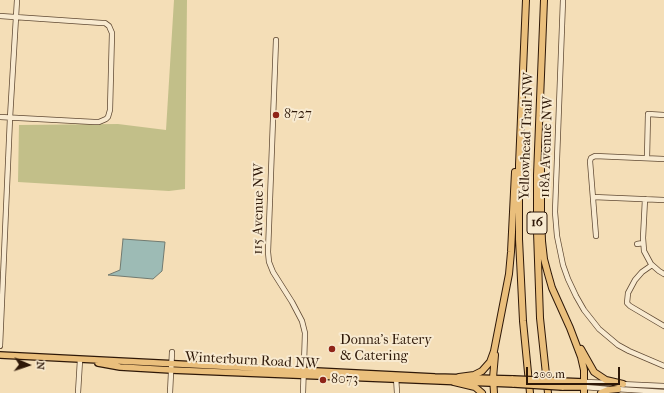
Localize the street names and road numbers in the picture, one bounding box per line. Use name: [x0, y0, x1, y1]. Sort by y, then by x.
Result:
street label: Yellowhead Trail NW: [516, 72, 538, 200]
street label: 118A Avenue NW: [537, 96, 557, 198]
street label: 115 Avenue NW: [250, 163, 268, 255]
road number: 16: [527, 212, 547, 234]
street label: Winterburn Road NW: [184, 349, 320, 373]

